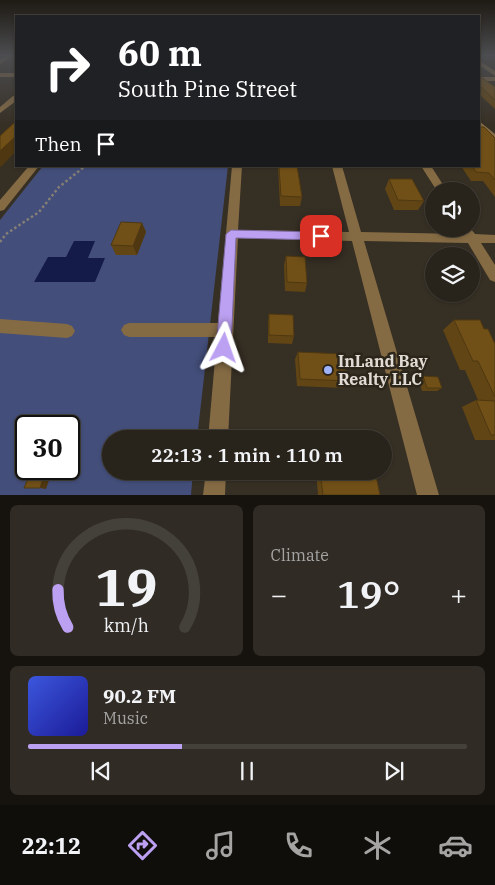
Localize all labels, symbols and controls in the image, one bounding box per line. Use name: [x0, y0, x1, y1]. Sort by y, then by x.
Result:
text: 60 m: [118, 30, 202, 76]
icon: right: [35, 35, 100, 100]
text: South Pine Street: [118, 74, 297, 103]
icon: arrive: [92, 130, 120, 158]
text: Then: [35, 132, 82, 156]
map controls: [425, 182, 480, 302]
button: sound: [425, 182, 480, 237]
pin: [300, 215, 342, 257]
icon: arrive: [307, 222, 335, 250]
button: layers: [425, 247, 480, 302]
position arrow: [197, 321, 249, 373]
place label: InLand Bay Realty LLC: [338, 351, 429, 389]
marker: InLand Bay Realty LLC: [322, 364, 334, 376]
speed limit sign: 30: [15, 415, 80, 480]
text: 22:13 · 1 min · 110 m: [151, 443, 343, 467]
text: Climate: [271, 545, 329, 565]
text: 19: [95, 553, 157, 620]
text: 19°: [337, 569, 400, 618]
text: −: [271, 576, 287, 613]
text: +: [450, 576, 467, 613]
text: km/h: [104, 614, 149, 637]
text: 90.2 FM: [103, 684, 176, 708]
text: Music: [103, 708, 148, 728]
icon: previous: [87, 757, 115, 785]
icon: pause: [233, 757, 261, 785]
icon: next: [380, 757, 408, 785]
icon: directions: [125, 828, 160, 863]
icon: music: [203, 828, 238, 863]
icon: phone: [281, 828, 316, 863]
icon: climate: [360, 828, 395, 863]
icon: car: [438, 828, 473, 863]
text: 22:12: [22, 831, 81, 860]

